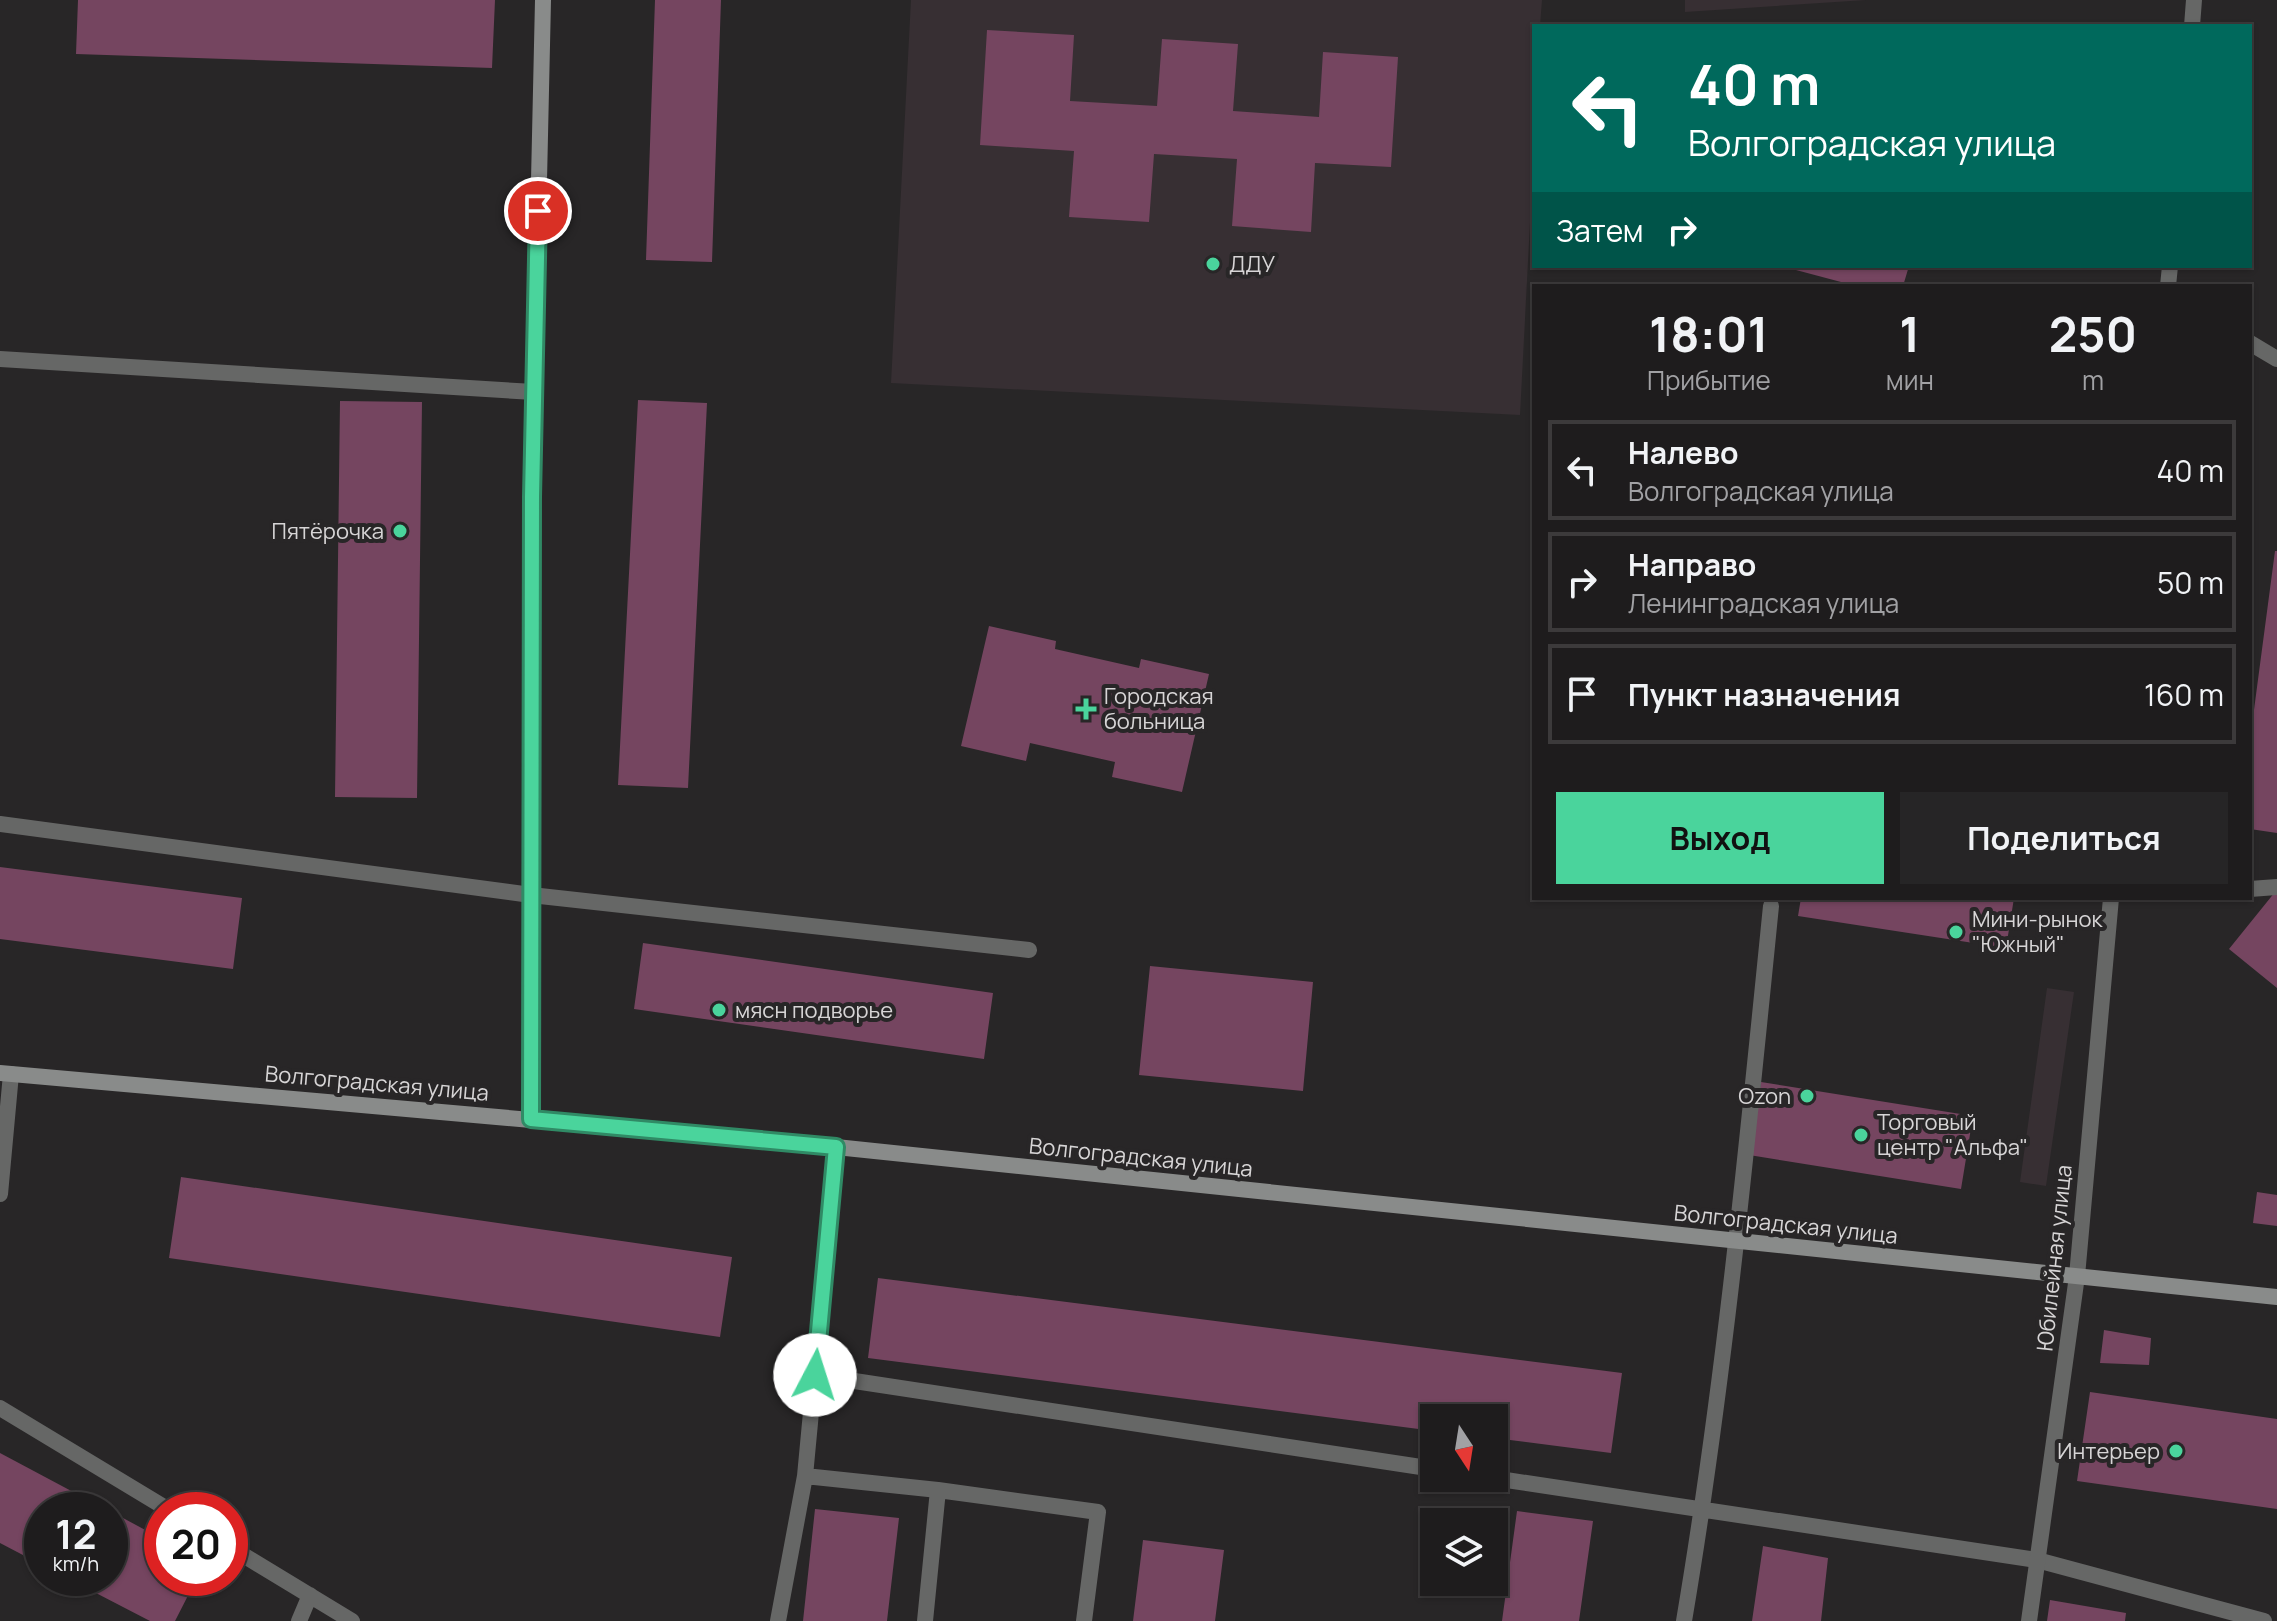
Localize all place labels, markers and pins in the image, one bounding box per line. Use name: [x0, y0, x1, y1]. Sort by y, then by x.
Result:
pin: [504, 177, 572, 245]
place label: ДДУ: [1229, 249, 1275, 279]
marker: ДДУ: [1204, 255, 1222, 273]
place label: Пятёрочка: [271, 516, 384, 546]
marker: Пятёрочка: [391, 522, 409, 540]
place label: Городская больница: [1104, 681, 1214, 736]
marker: Городская больница: [1075, 698, 1097, 720]
place label: Мини-рынок "Южный": [1972, 904, 2104, 959]
marker: Мини-рынок "Южный": [1947, 923, 1965, 941]
place label: мясн подворье: [735, 995, 893, 1025]
marker: мясн подворье: [710, 1001, 728, 1019]
place label: Ozon: [1738, 1081, 1791, 1111]
marker: Ozon: [1798, 1087, 1816, 1105]
place label: Торговый центр "Альфа": [1877, 1107, 2028, 1162]
marker: Торговый центр "Альфа": [1852, 1126, 1870, 1144]
place label: Интерьер: [2057, 1436, 2160, 1466]
marker: Интерьер: [2167, 1442, 2185, 1460]

